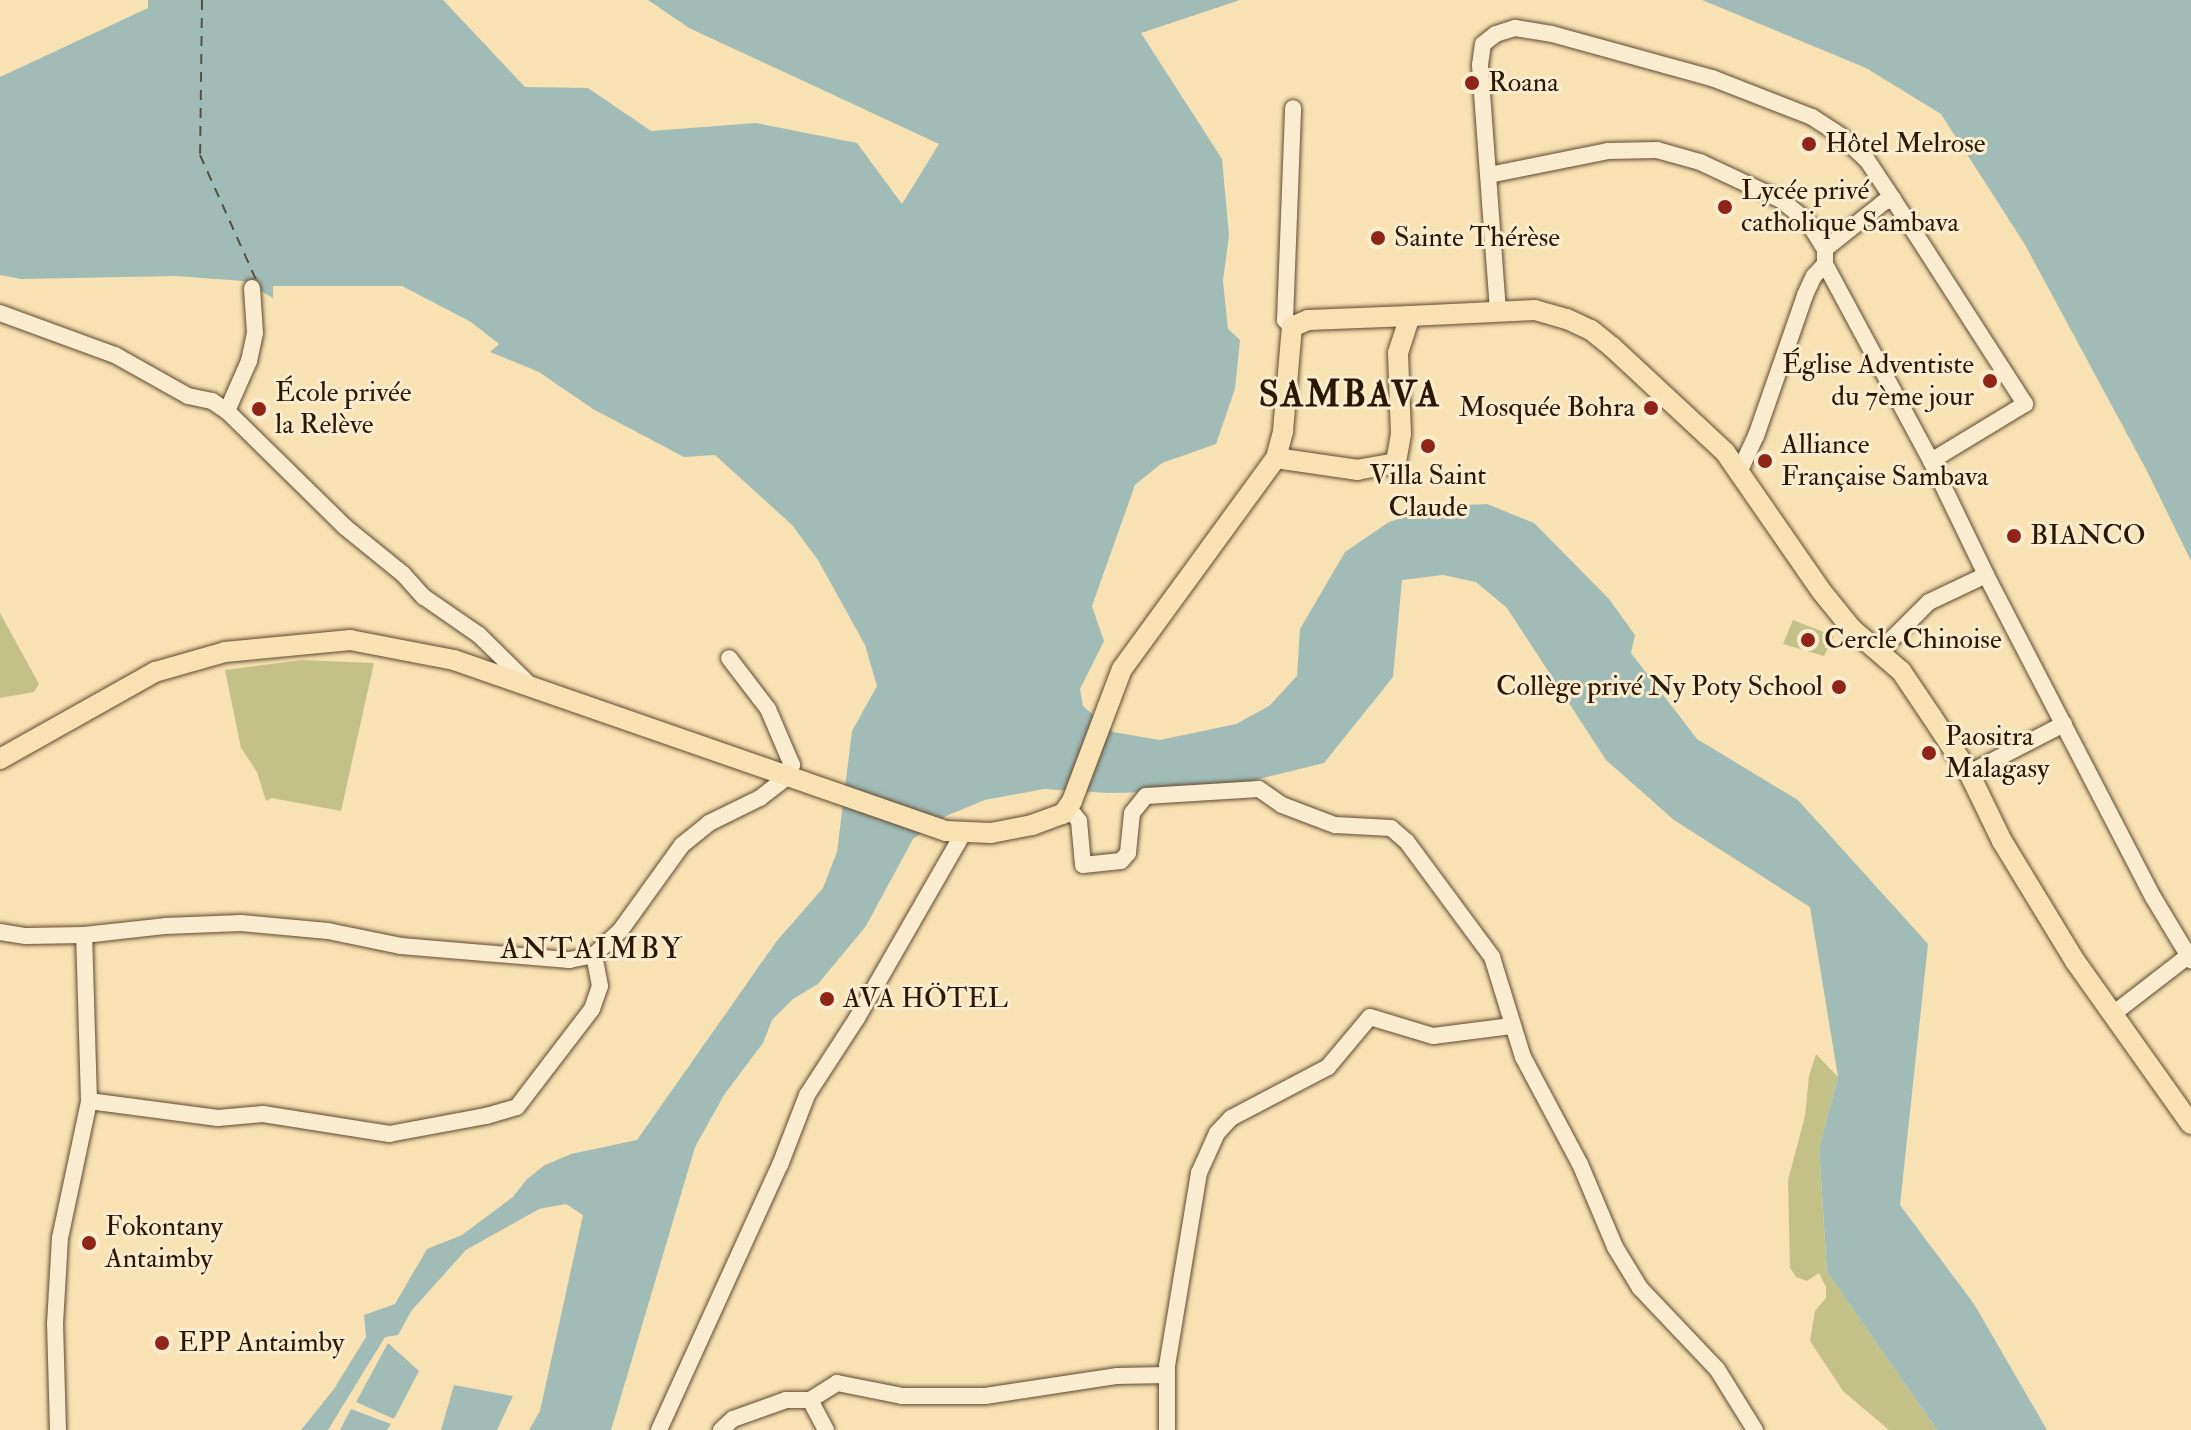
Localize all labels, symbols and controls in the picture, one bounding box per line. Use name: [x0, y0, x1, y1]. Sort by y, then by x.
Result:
place label: Roana: [1488, 66, 1559, 100]
marker: Roana: [1463, 74, 1481, 92]
place label: Hôtel Melrose: [1825, 127, 1986, 161]
marker: Hôtel Melrose: [1800, 135, 1818, 153]
place label: Lycée privé catholique Sambava: [1741, 174, 1959, 240]
marker: Lycée privé catholique Sambava: [1716, 198, 1734, 216]
place label: Sainte Thérèse: [1394, 221, 1560, 255]
marker: Sainte Thérèse: [1369, 229, 1387, 247]
place label: Église Adventiste du 7ème jour: [1782, 348, 1974, 414]
marker: Église Adventiste du 7ème jour: [1981, 372, 1999, 390]
district label: SAMBAVA: [1259, 373, 1441, 417]
place label: École privée la Relève: [275, 376, 411, 442]
place label: Mosquée Bohra: [1459, 391, 1635, 425]
marker: Mosquée Bohra: [1642, 399, 1660, 417]
marker: École privée la Relève: [250, 400, 268, 418]
place label: Alliance Française Sambava: [1781, 428, 1989, 494]
marker: Villa Saint Claude: [1419, 437, 1437, 455]
marker: Alliance Française Sambava: [1756, 452, 1774, 470]
place label: Villa Saint Claude: [1370, 459, 1486, 525]
place label: BIANCO: [2030, 519, 2145, 553]
marker: BIANCO: [2005, 527, 2023, 545]
place label: Cercle Chinoise: [1824, 623, 2002, 657]
marker: Cercle Chinoise: [1799, 631, 1817, 649]
place label: Collège privé Ny Poty School: [1496, 670, 1823, 704]
marker: Collège privé Ny Poty School: [1830, 678, 1848, 696]
place label: Paositra Malagasy: [1945, 720, 2049, 786]
marker: Paositra Malagasy: [1920, 744, 1938, 762]
district label: ANTAIMBY: [500, 931, 684, 967]
place label: AVA HÖTEL: [843, 982, 1008, 1016]
marker: AVA HÖTEL: [818, 990, 836, 1008]
place label: Fokontany Antaimby: [105, 1210, 223, 1276]
marker: Fokontany Antaimby: [80, 1234, 98, 1252]
place label: EPP Antaimby: [178, 1326, 344, 1360]
marker: EPP Antaimby: [153, 1334, 171, 1352]

